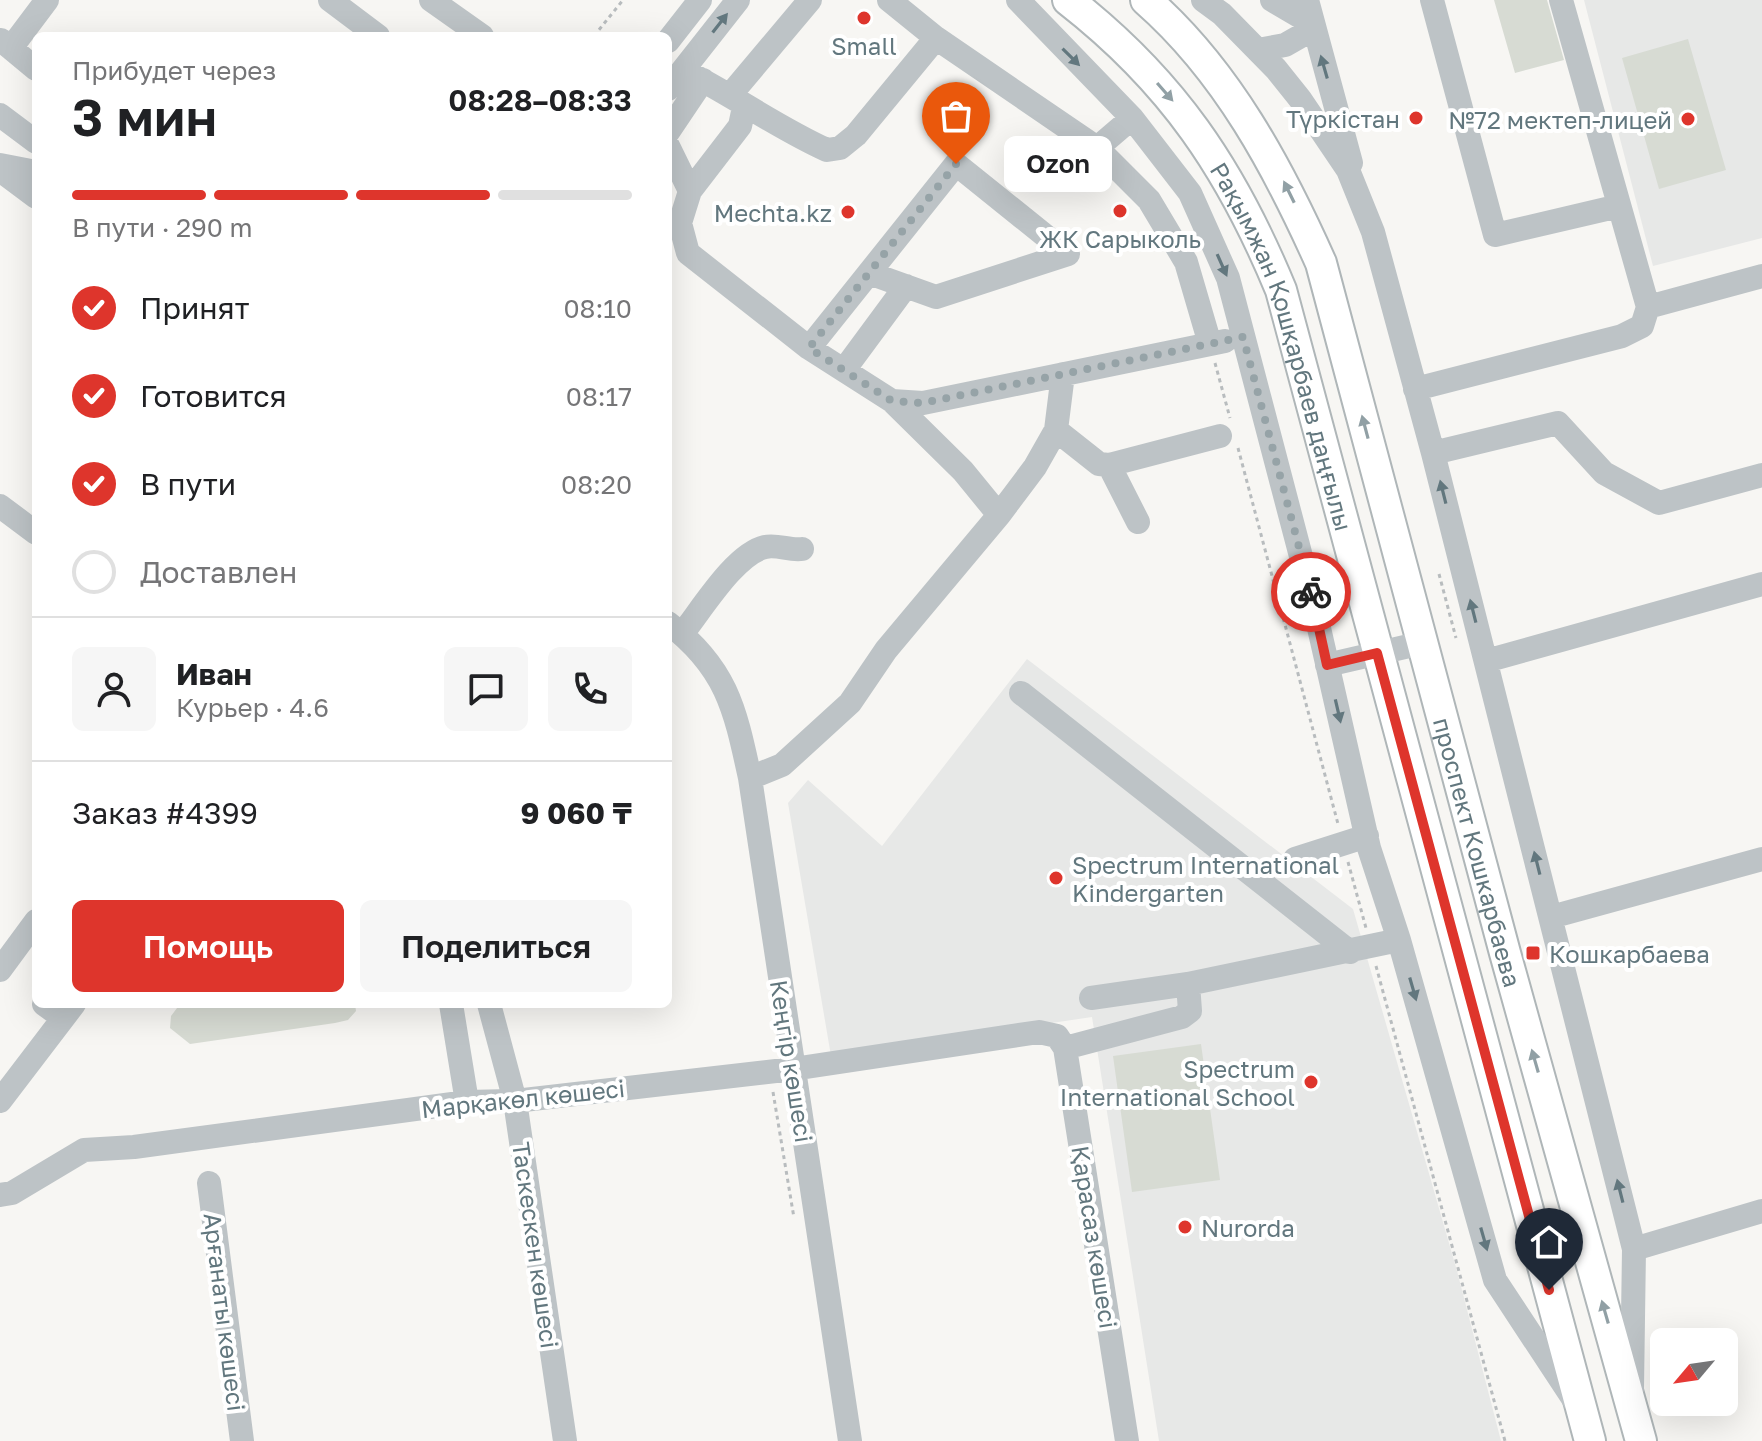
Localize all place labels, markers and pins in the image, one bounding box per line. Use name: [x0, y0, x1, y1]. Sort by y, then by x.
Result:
marker: Small: [855, 9, 873, 27]
place label: Small: [831, 31, 897, 60]
pin: [922, 82, 990, 164]
place label: Түркістан: [1286, 104, 1400, 134]
place label: №72 мектеп-лицей: [1448, 105, 1672, 134]
marker: Түркістан: [1407, 109, 1425, 127]
marker: №72 мектеп-лицей: [1679, 110, 1697, 128]
callout: Ozon: [1004, 136, 1112, 192]
place label: Mechta.kz: [714, 198, 832, 227]
marker: ЖК Сарыколь: [1111, 202, 1129, 220]
marker: Mechta.kz: [839, 203, 857, 221]
place label: ЖК Сарыколь: [1039, 224, 1201, 253]
place label: Spectrum International Kindergarten: [1072, 850, 1339, 907]
marker: Spectrum International Kindergarten: [1047, 869, 1065, 887]
place label: Кошкарбаева: [1549, 939, 1710, 968]
marker: Кошкарбаева: [1524, 944, 1542, 962]
place label: Spectrum International School: [1060, 1054, 1295, 1111]
marker: Spectrum International School: [1302, 1073, 1320, 1091]
pin: [1515, 1208, 1583, 1290]
place label: Nurorda: [1201, 1213, 1295, 1242]
marker: Nurorda: [1176, 1218, 1194, 1236]

